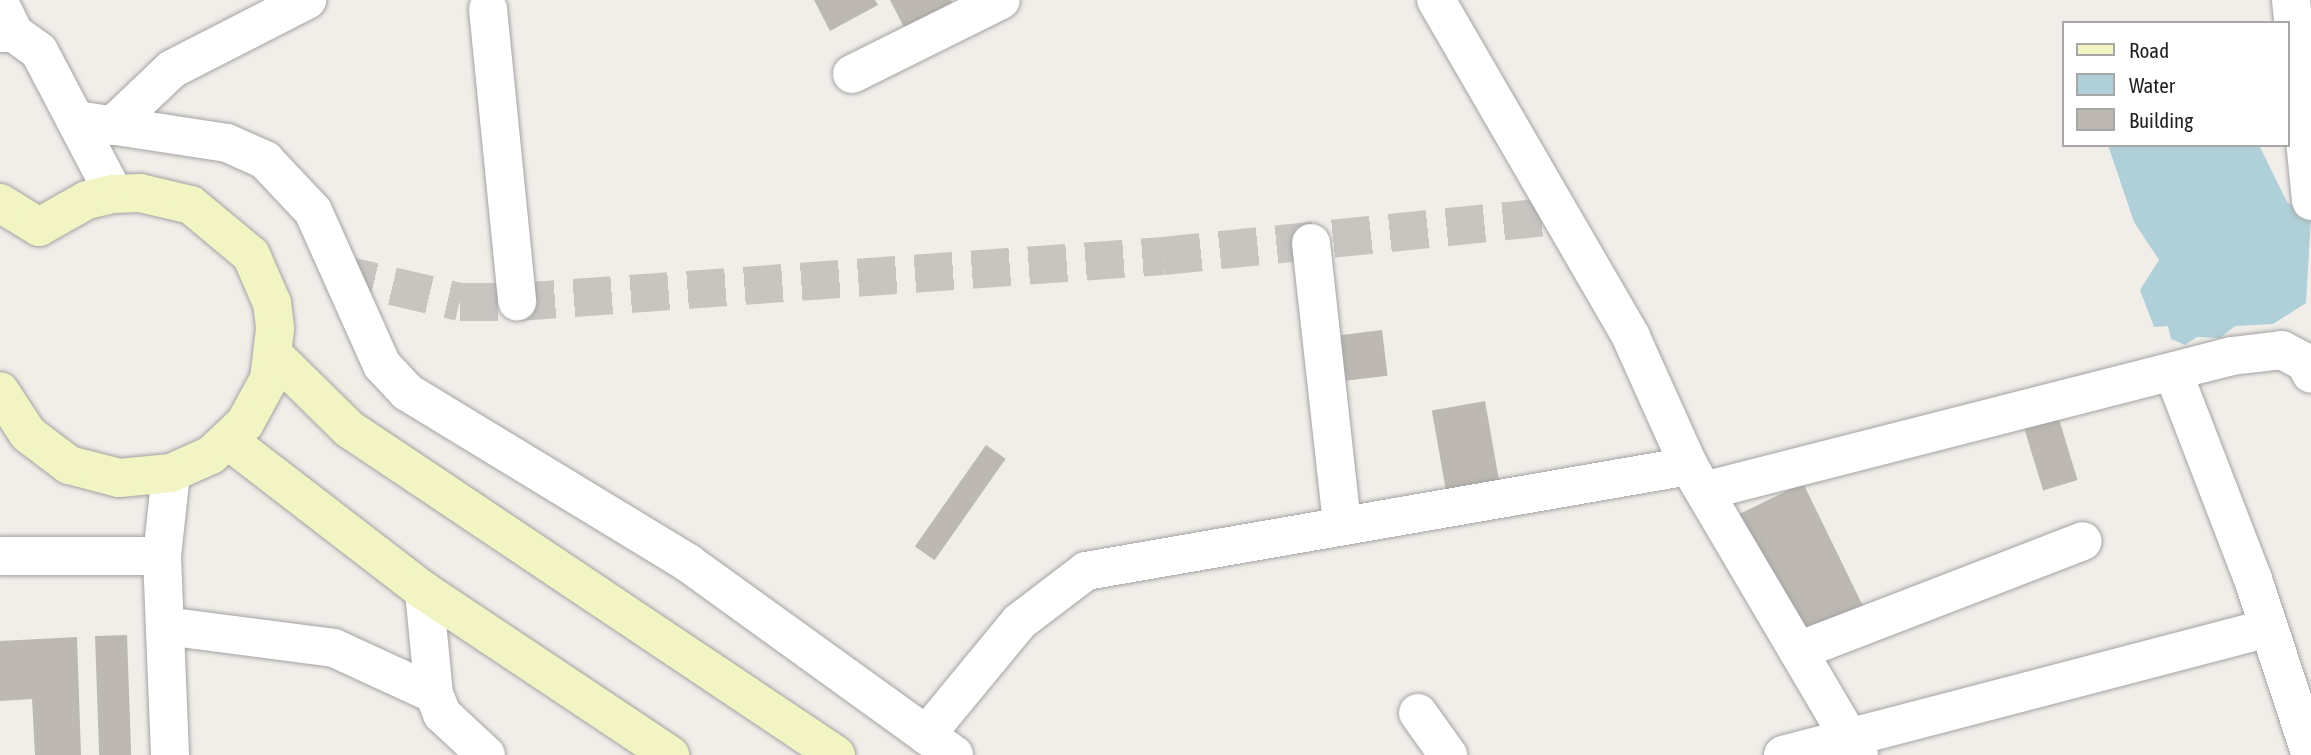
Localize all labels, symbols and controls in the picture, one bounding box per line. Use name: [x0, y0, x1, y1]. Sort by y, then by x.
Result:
legend: [2062, 21, 2290, 147]
text: Road: [2129, 38, 2169, 62]
text: Water: [2129, 73, 2175, 97]
text: Building: [2129, 108, 2193, 132]

